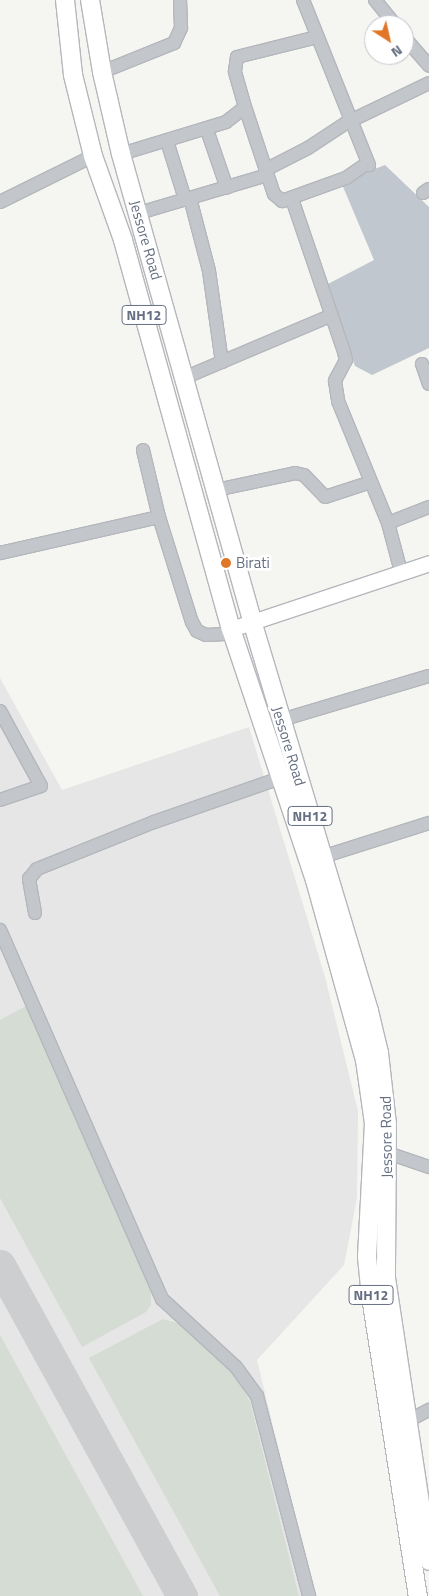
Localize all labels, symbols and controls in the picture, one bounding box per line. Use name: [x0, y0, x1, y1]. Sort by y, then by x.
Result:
north arrow: [364, 15, 414, 65]
text: N: [387, 40, 407, 63]
street label: Jessore Road: [126, 198, 166, 282]
road number: NH12: [122, 304, 166, 326]
place label: Birati: [236, 554, 270, 572]
marker: Birati: [220, 557, 232, 569]
street label: Jessore Road: [268, 704, 310, 788]
road number: NH12: [288, 804, 332, 828]
street label: Jessore Road: [376, 1096, 396, 1178]
road number: NH12: [348, 1284, 394, 1306]

